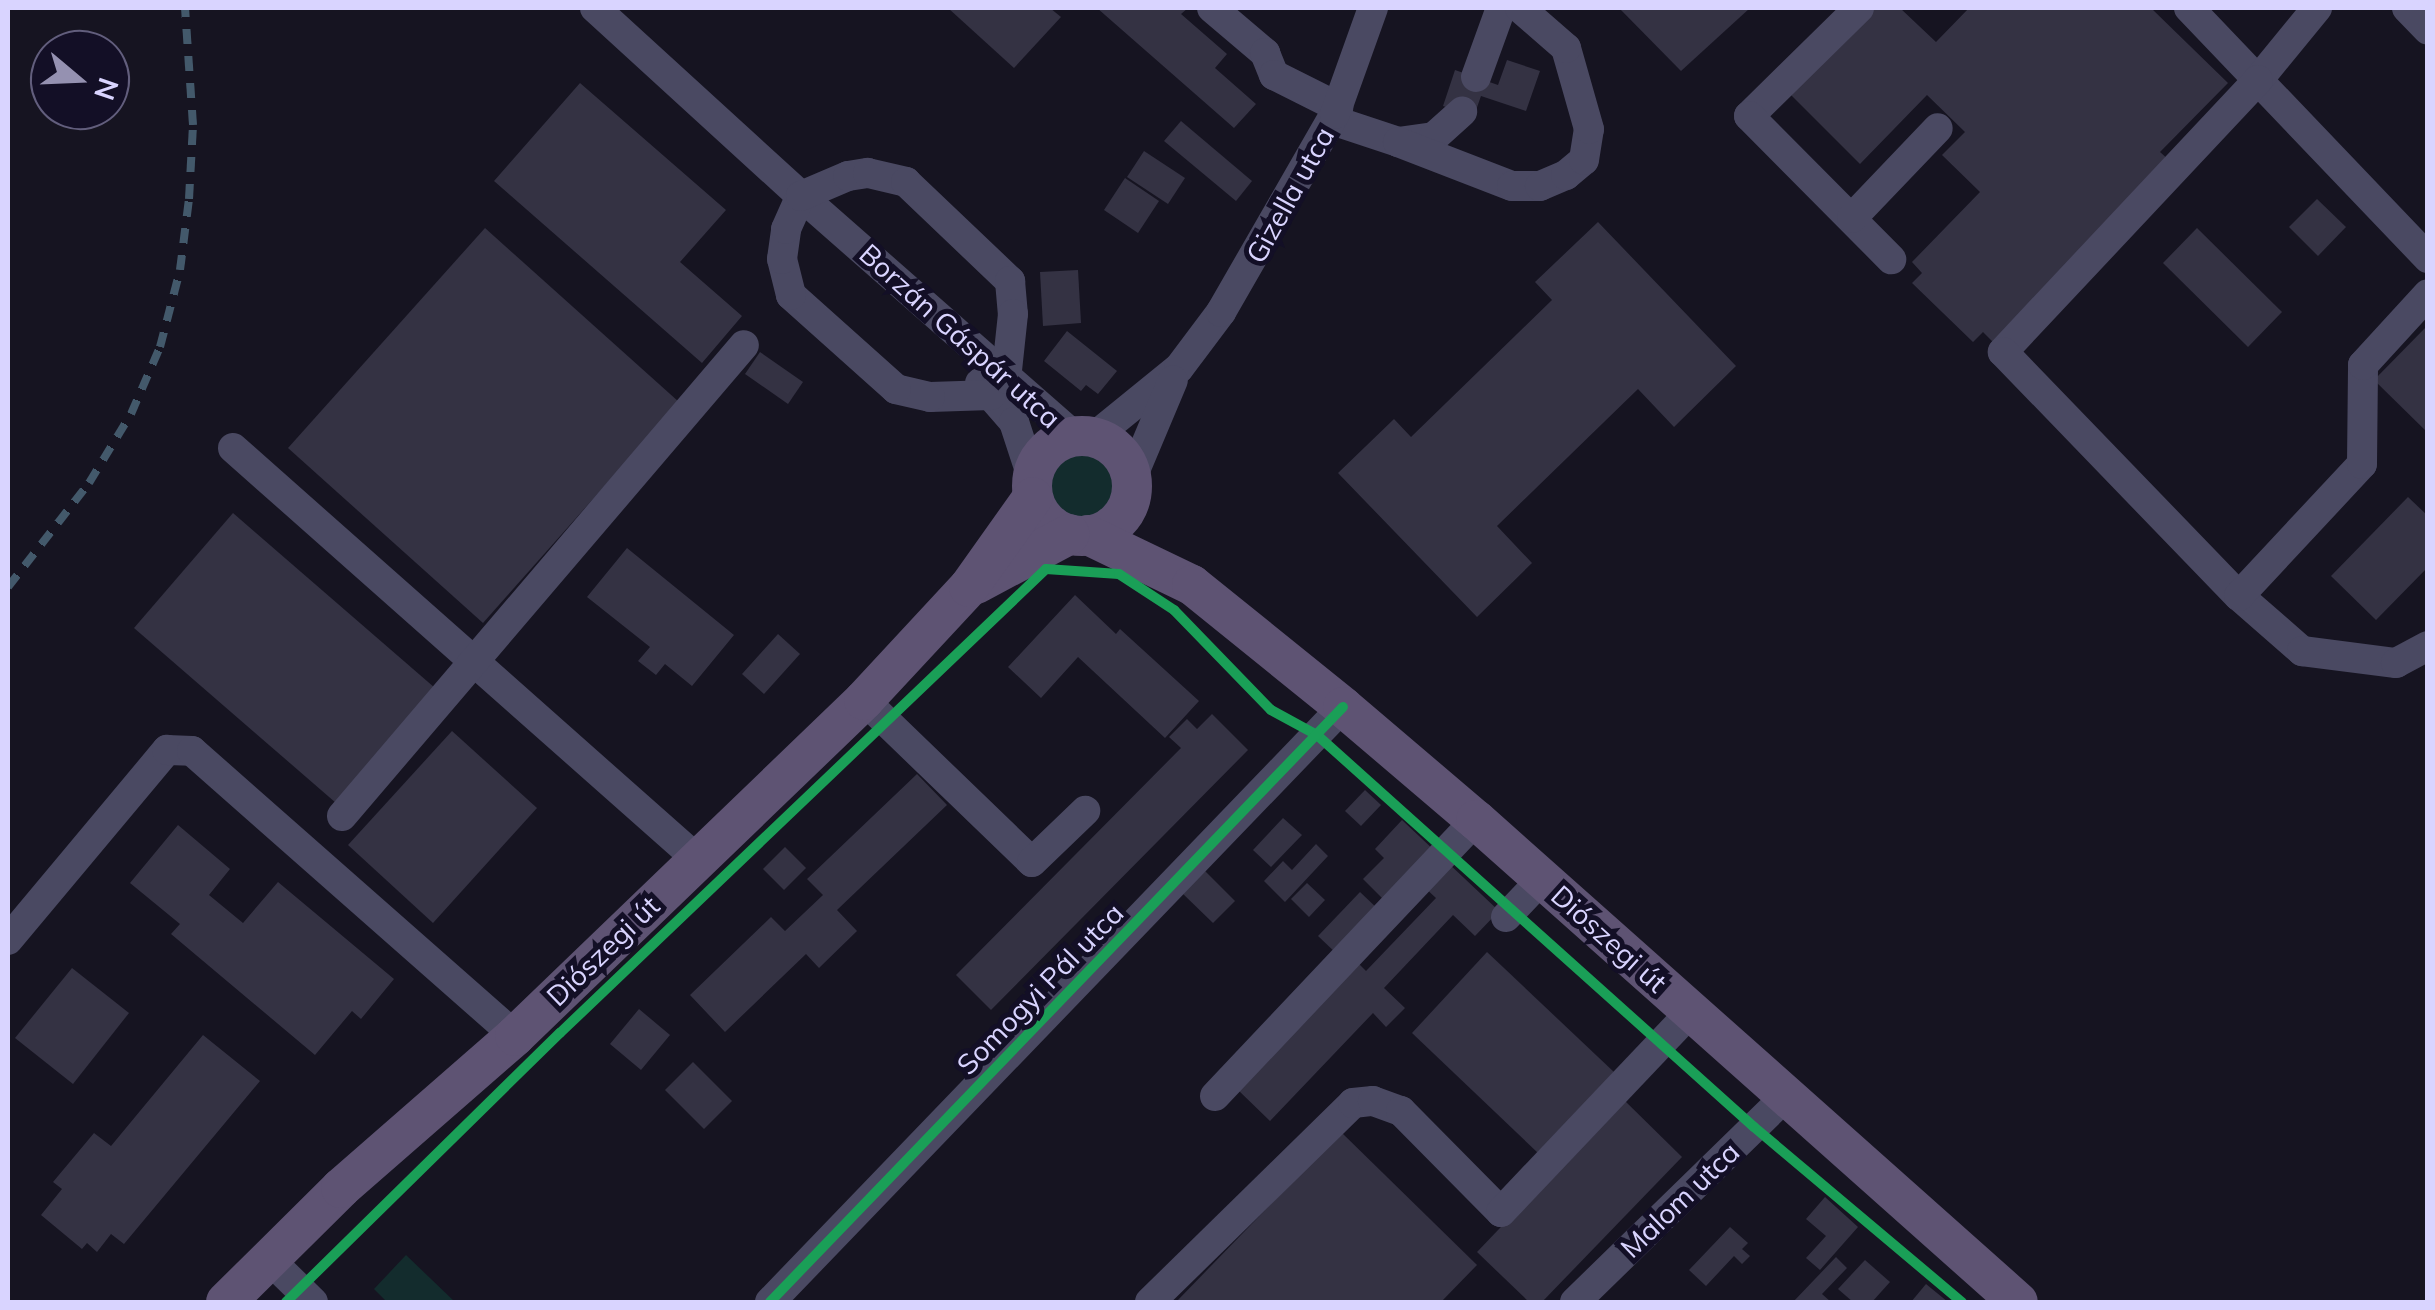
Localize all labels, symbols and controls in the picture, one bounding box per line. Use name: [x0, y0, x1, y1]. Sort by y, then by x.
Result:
north arrow: [30, 30, 130, 130]
text: N: [87, 74, 127, 105]
street label: Gizella utca: [1239, 121, 1341, 269]
street label: Borzán Gáspár utca: [853, 237, 1067, 435]
street label: Diószegi út: [1544, 878, 1674, 1000]
street label: Diószegi út: [540, 889, 666, 1013]
street label: Somogyi Pál utca: [950, 896, 1130, 1082]
street label: Malom utca: [1614, 1135, 1746, 1265]

